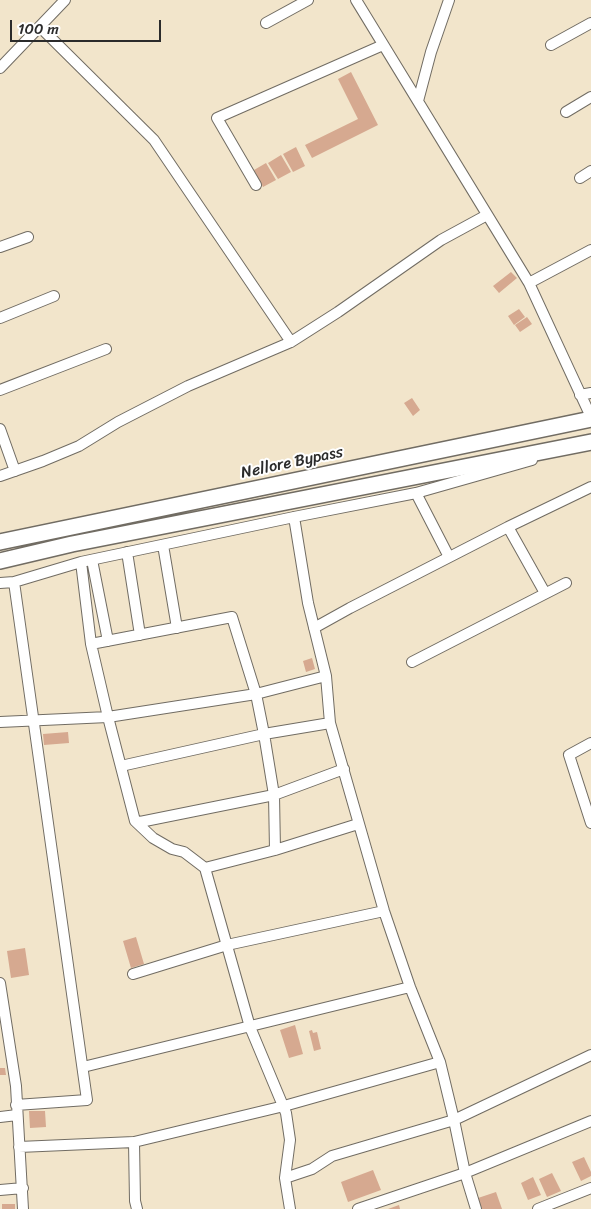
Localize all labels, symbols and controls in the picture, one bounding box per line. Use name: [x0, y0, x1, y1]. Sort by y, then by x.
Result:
scale bar: [12, 10, 164, 42]
text: 100 m: [18, 16, 59, 42]
street label: Nellore Bypass: [239, 443, 345, 483]

